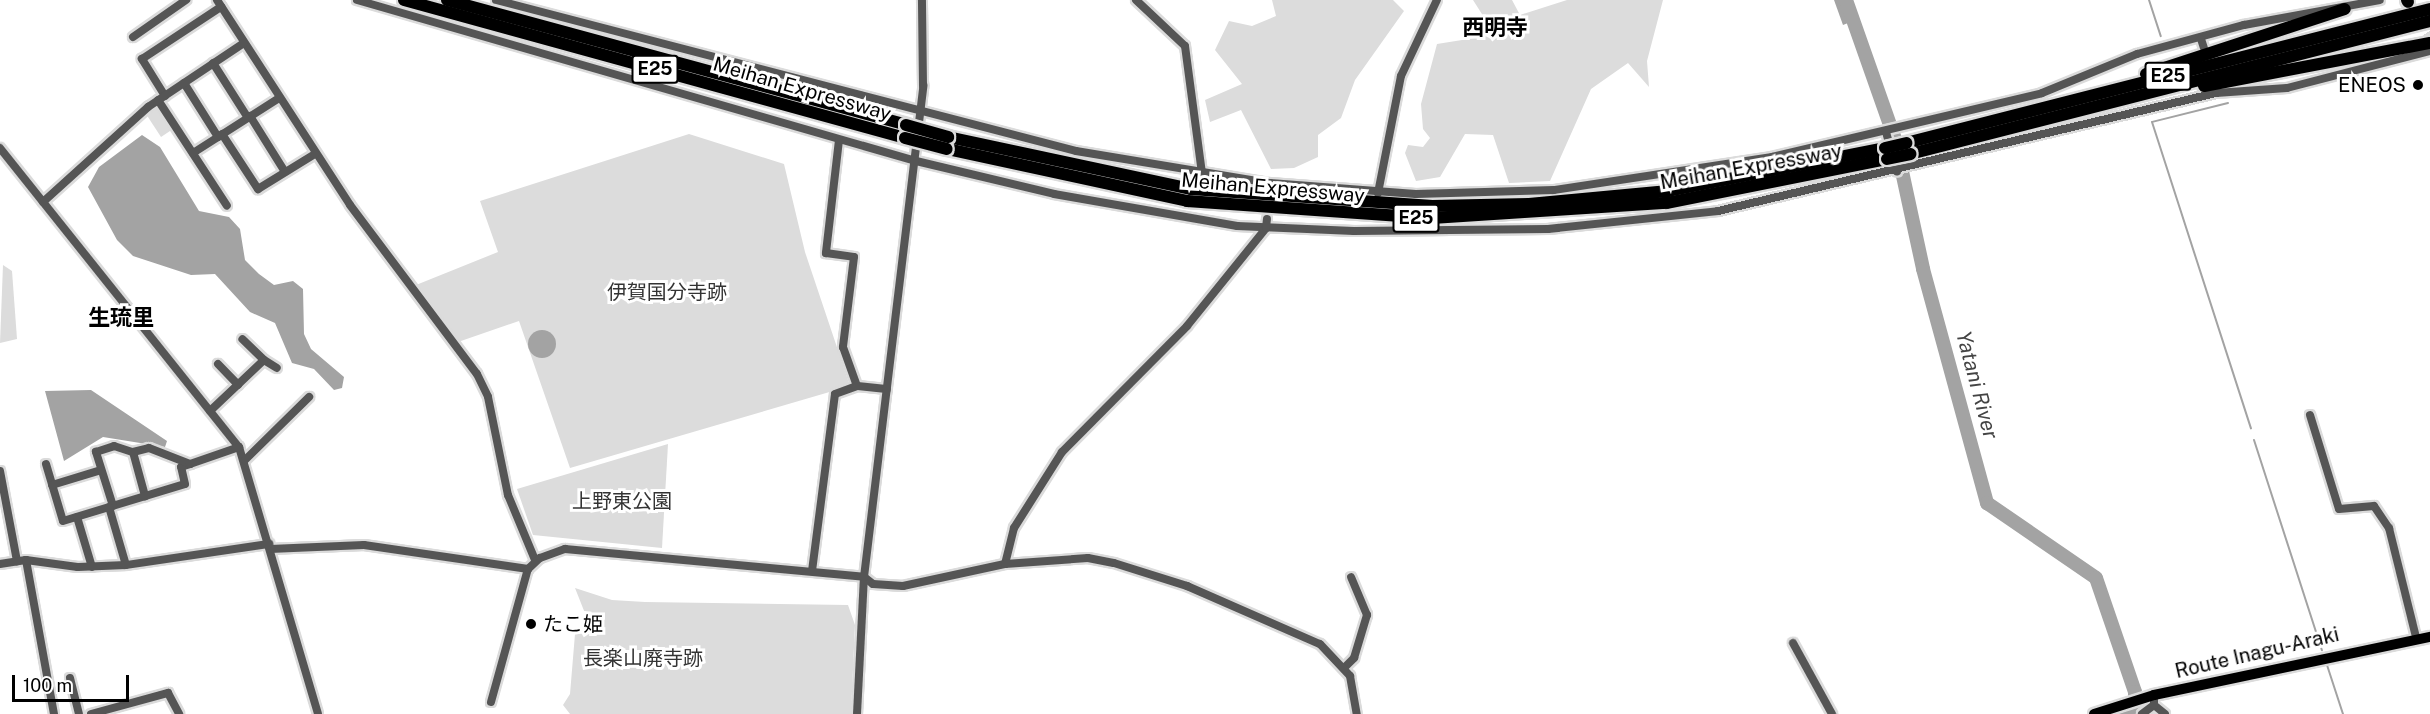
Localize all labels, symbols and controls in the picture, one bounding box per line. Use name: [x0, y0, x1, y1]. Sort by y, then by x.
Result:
district label: 西明寺: [1462, 15, 1528, 41]
street label: Meihan Expressway: [710, 52, 894, 126]
road number: E25: [631, 54, 679, 84]
road number: E25: [2144, 61, 2192, 91]
place label: ENEOS: [2338, 73, 2406, 97]
marker: ENEOS: [2411, 78, 2425, 92]
street label: Meihan Expressway: [1658, 139, 1844, 195]
street label: Meihan Expressway: [1180, 168, 1366, 208]
road number: E25: [1392, 203, 1440, 233]
park label: 伊賀国分寺跡: [607, 280, 727, 304]
district label: 生琉里: [88, 305, 154, 331]
water label: Yatani River: [1951, 328, 2003, 442]
park label: 上野東公園: [572, 489, 672, 513]
place label: たこ姫: [543, 612, 603, 636]
marker: たこ姫: [524, 617, 538, 631]
street label: Route Inagu-Araki: [2173, 622, 2341, 684]
park label: 長楽山廃寺跡: [583, 646, 703, 670]
scale bar: [15, 663, 132, 701]
text: 100 m: [23, 675, 72, 696]

